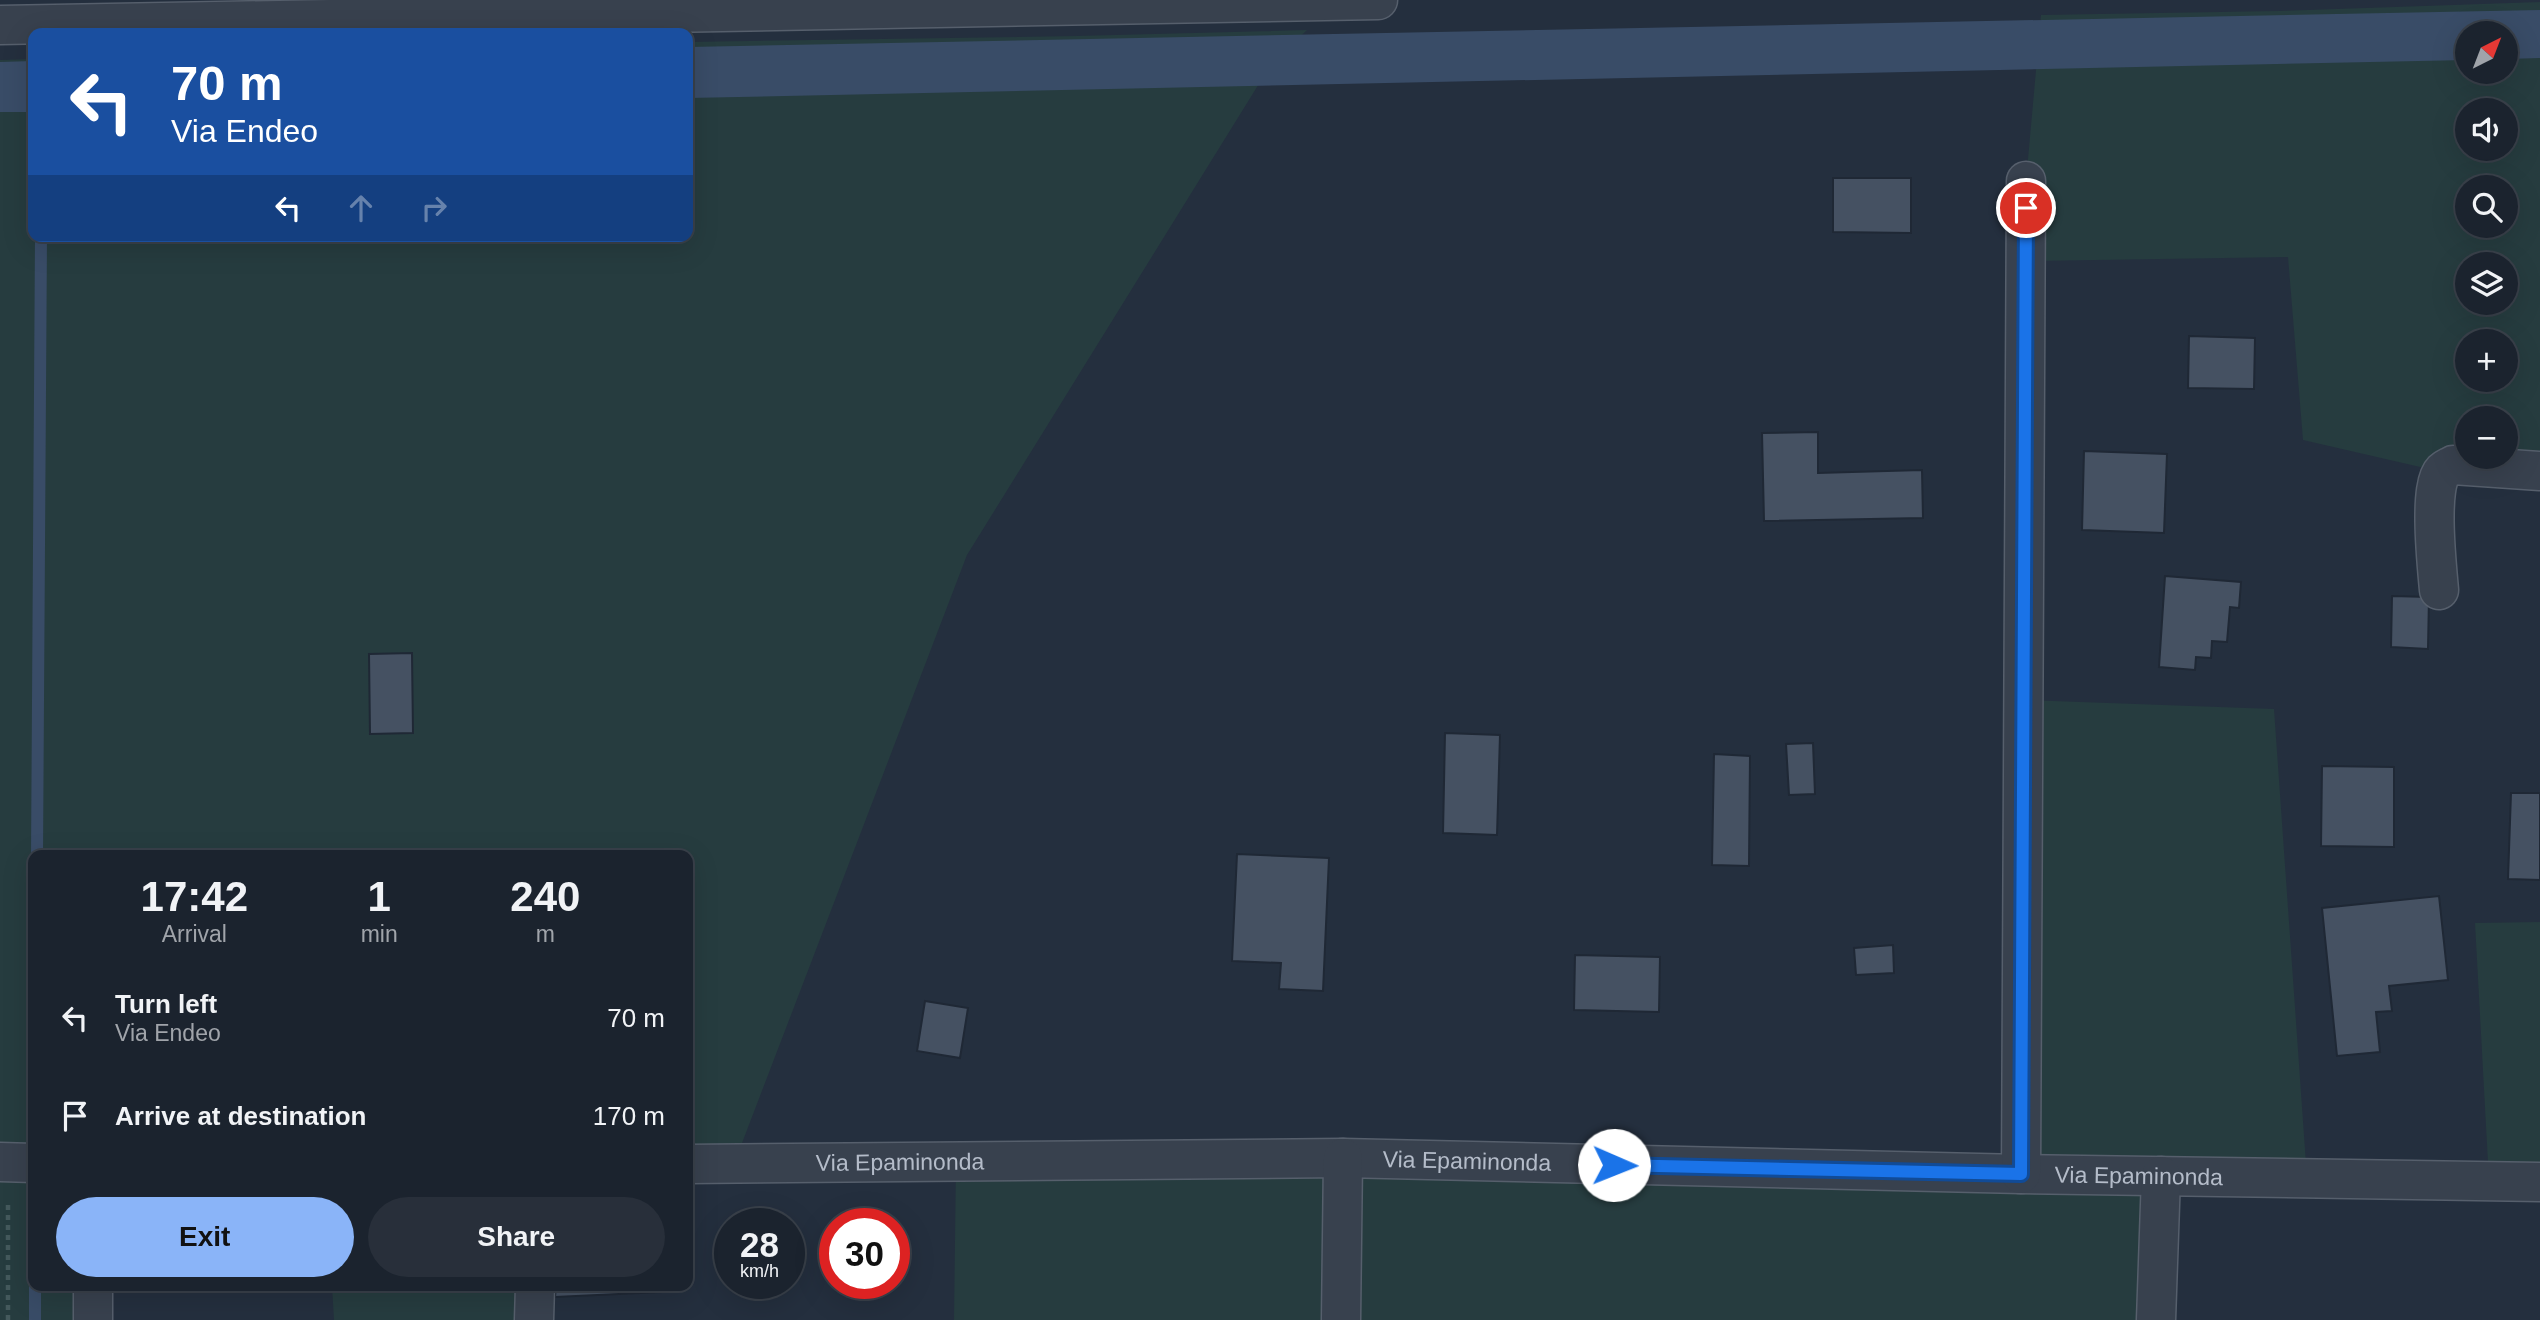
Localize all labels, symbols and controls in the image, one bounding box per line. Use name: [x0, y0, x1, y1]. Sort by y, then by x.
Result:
north arrow: [2455, 21, 2518, 84]
map controls: [2455, 21, 2518, 469]
icon: left: [56, 56, 147, 147]
text: 70 m: [171, 56, 283, 110]
button: sound: [2455, 98, 2518, 161]
text: Via Endeo: [171, 113, 318, 149]
button: search: [2455, 175, 2518, 238]
pin: [1996, 178, 2056, 238]
icon: left: [269, 189, 307, 227]
icon: ahead: [342, 189, 380, 227]
icon: right: [415, 189, 453, 227]
icon: arrive: [2007, 189, 2045, 227]
button: layers: [2455, 252, 2518, 315]
button: +: [2455, 329, 2518, 392]
button: −: [2455, 406, 2518, 469]
text: 17:42: [141, 873, 248, 920]
text: 1: [367, 873, 391, 920]
text: 240: [510, 873, 580, 920]
text: Arrival: [162, 921, 227, 947]
text: min: [361, 921, 398, 947]
text: m: [536, 921, 555, 947]
text: Turn left: [115, 989, 217, 1019]
icon: left: [56, 999, 94, 1037]
text: 70 m: [607, 1003, 665, 1033]
text: Via Endeo: [115, 1020, 221, 1046]
icon: arrive: [56, 1097, 94, 1135]
text: Arrive at destination: [115, 1101, 366, 1131]
text: 170 m: [593, 1101, 665, 1131]
position arrow: [1577, 1128, 1651, 1202]
street label: Via Epaminonda: [1382, 1146, 1552, 1176]
street label: Via Epaminonda: [816, 1148, 985, 1176]
street label: Via Epaminonda: [2054, 1162, 2223, 1190]
button: Exit: [56, 1197, 354, 1277]
button: Share: [368, 1197, 665, 1277]
speed limit sign: 30: [819, 1208, 910, 1299]
text: 28: [740, 1225, 779, 1264]
text: km/h: [740, 1261, 779, 1281]

